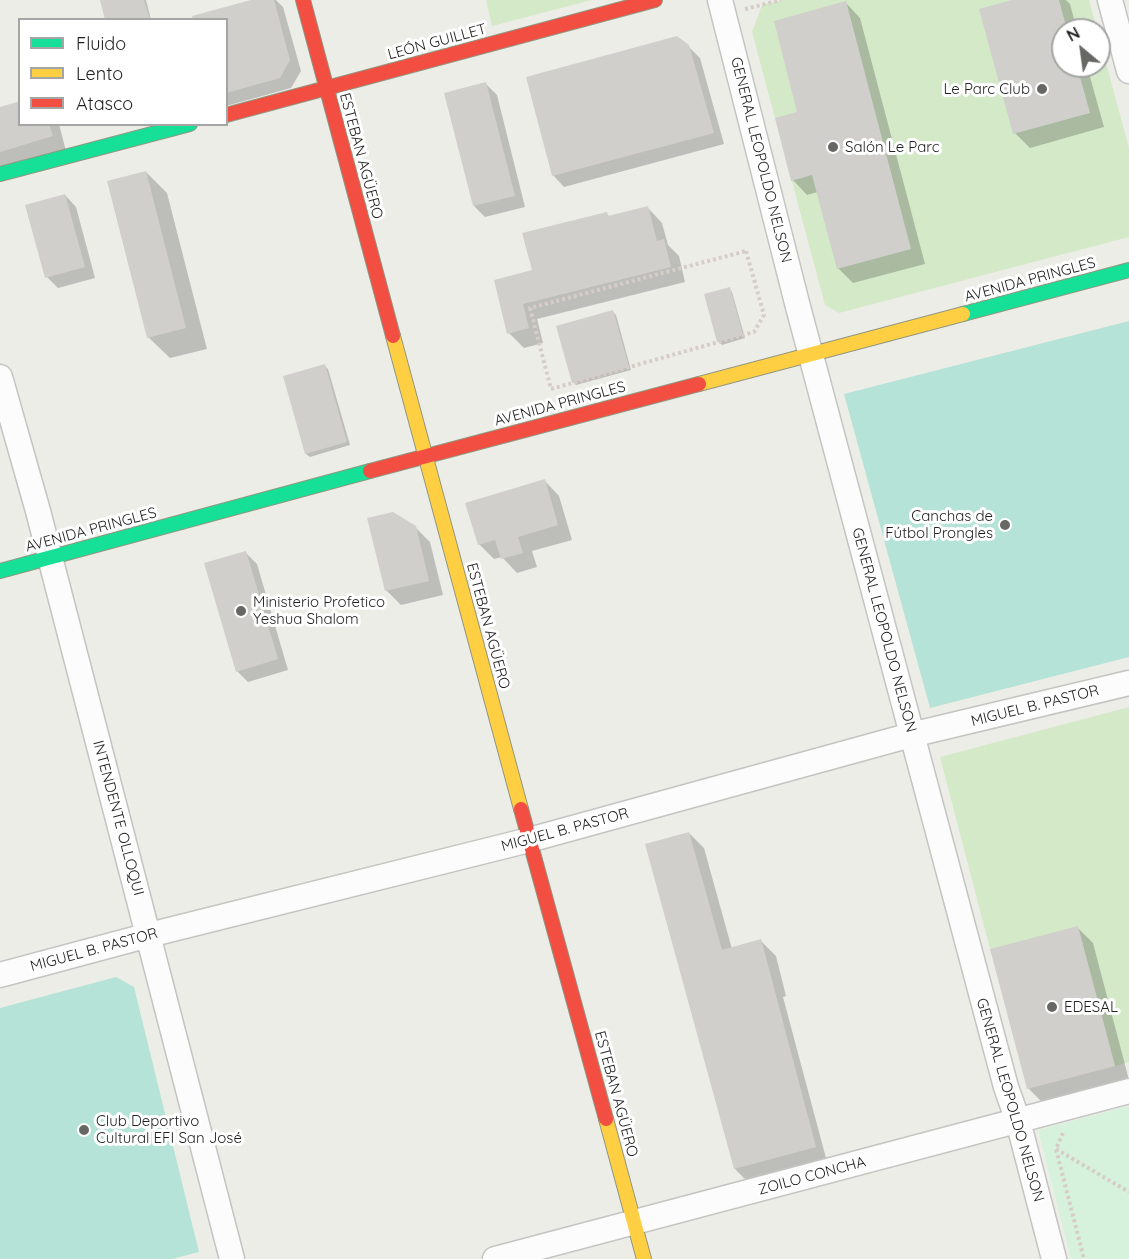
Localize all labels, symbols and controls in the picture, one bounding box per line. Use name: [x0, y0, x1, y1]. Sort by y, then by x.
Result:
legend: [18, 18, 228, 126]
north arrow: [1051, 18, 1111, 78]
street label: LEÓN GUILLET: [386, 20, 488, 64]
text: N: [1063, 22, 1083, 46]
text: Fluido: [76, 32, 126, 55]
street label: GENERAL LEOPOLDO NELSON: [727, 55, 795, 265]
text: Lento: [76, 62, 123, 85]
place label: Le Parc Club: [943, 80, 1030, 98]
marker: Le Parc Club: [1035, 82, 1049, 96]
street label: ESTEBAN AGÜERO: [336, 91, 386, 221]
text: Atasco: [76, 92, 133, 115]
place label: Salón Le Parc: [845, 138, 940, 156]
marker: Salón Le Parc: [826, 140, 840, 154]
street label: AVENIDA PRINGLES: [962, 254, 1098, 306]
street label: AVENIDA PRINGLES: [492, 378, 628, 430]
street label: AVENIDA PRINGLES: [23, 504, 159, 556]
place label: Canchas de Fútbol Prongles: [885, 507, 993, 542]
marker: Canchas de Fútbol Prongles: [998, 518, 1012, 532]
street label: GENERAL LEOPOLDO NELSON: [848, 526, 920, 734]
street label: ESTEBAN AGÜERO: [463, 561, 513, 691]
place label: Ministerio Profetico Yeshua Shalom: [253, 593, 385, 628]
marker: Ministerio Profetico Yeshua Shalom: [234, 604, 248, 618]
street label: MIGUEL B. PASTOR: [969, 681, 1101, 731]
street label: INTENDENTE OLLOQUI: [89, 738, 147, 898]
street label: MIGUEL B. PASTOR: [499, 804, 631, 856]
street label: MIGUEL B. PASTOR: [28, 924, 160, 976]
street label: GENERAL LEOPOLDO NELSON: [972, 996, 1048, 1204]
place label: EDESAL: [1064, 998, 1118, 1016]
marker: EDESAL: [1045, 1000, 1059, 1014]
street label: ESTEBAN AGÜERO: [591, 1029, 641, 1159]
place label: Club Deportivo Cultural EFI San José: [96, 1112, 242, 1147]
marker: Club Deportivo Cultural EFI San José: [77, 1123, 91, 1137]
street label: ZOILO CONCHA: [756, 1153, 868, 1199]

